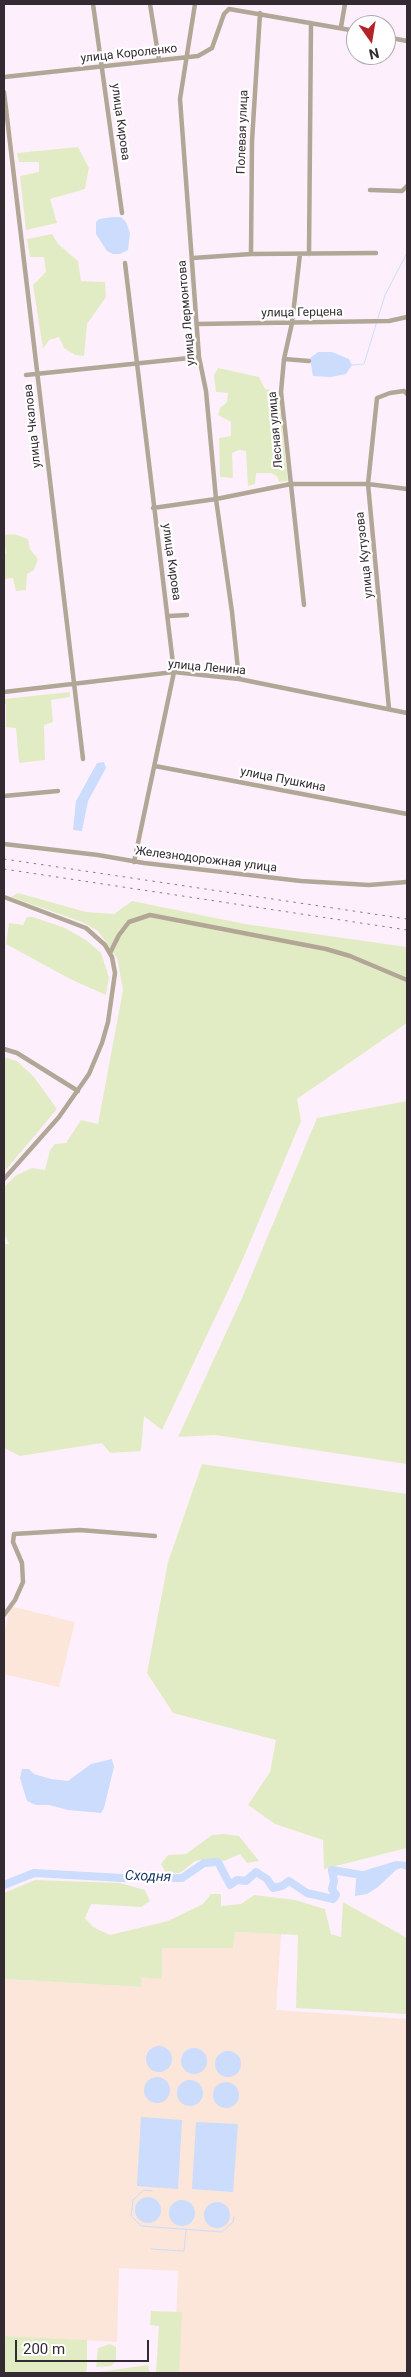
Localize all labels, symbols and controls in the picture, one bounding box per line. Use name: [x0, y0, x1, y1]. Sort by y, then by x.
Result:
north arrow: [346, 15, 396, 65]
street label: улица Короленко: [80, 42, 178, 66]
text: N: [368, 45, 381, 63]
street label: улица Кирова: [107, 83, 133, 161]
street label: Полевая улица: [234, 90, 252, 174]
street label: улица Лермонтова: [175, 260, 199, 366]
street label: улица Герцена: [261, 305, 343, 321]
street label: улица Чкалова: [21, 383, 45, 469]
street label: Лесная улица: [265, 391, 287, 469]
street label: улица Кутузова: [353, 511, 377, 599]
street label: улица Кирова: [158, 523, 184, 601]
street label: улица Ленина: [167, 657, 247, 679]
street label: улица Пушкина: [239, 765, 327, 795]
street label: Железнодорожная улица: [134, 844, 278, 876]
water label: Сходня: [125, 1868, 171, 1886]
scale bar: [18, 2330, 151, 2362]
text: 200 m: [23, 2340, 65, 2358]

